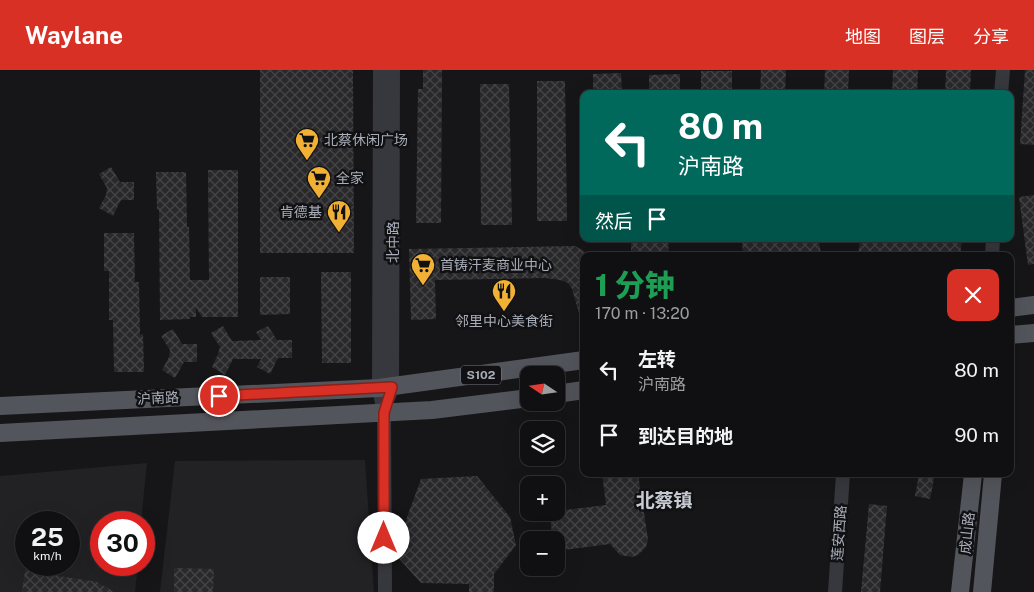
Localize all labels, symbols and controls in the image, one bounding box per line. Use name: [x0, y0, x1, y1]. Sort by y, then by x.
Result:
text: Waylane: [25, 21, 123, 49]
text: 地图: [845, 26, 881, 47]
text: 图层: [909, 26, 945, 47]
text: 分享: [973, 26, 1009, 47]
text: 80 m: [678, 106, 763, 147]
icon: left: [595, 110, 660, 175]
supermarket icon: 北蔡休闲广场: [294, 127, 320, 161]
place label: 北蔡休闲广场: [324, 132, 408, 148]
text: 沪南路: [678, 153, 744, 179]
supermarket icon: 全家: [306, 165, 332, 199]
place label: 全家: [336, 170, 364, 186]
restaurant icon: 肯德基: [326, 199, 352, 233]
place label: 肯德基: [280, 204, 322, 220]
icon: arrive: [643, 205, 671, 233]
text: 然后: [595, 210, 633, 232]
street label: 北中路: [385, 221, 401, 263]
supermarket icon: 首铸汗麦商业中心: [410, 252, 436, 286]
place label: 首铸汗麦商业中心: [440, 257, 552, 273]
text: 1 分钟: [595, 267, 675, 303]
button: close: [947, 269, 999, 321]
restaurant icon: 邻里中心美食街: [491, 278, 517, 312]
text: 170 m · 13:20: [595, 304, 690, 323]
place label: 邻里中心美食街: [455, 313, 553, 329]
text: 左转: [638, 348, 676, 370]
icon: left: [595, 356, 623, 384]
text: 80 m: [954, 359, 999, 381]
road number: S102: [461, 366, 501, 384]
north arrow: [520, 366, 565, 411]
map controls: [520, 366, 565, 576]
pin: [198, 375, 240, 417]
text: 沪南路: [638, 375, 686, 394]
icon: arrive: [205, 382, 233, 410]
street label: 沪南路: [137, 389, 179, 407]
button: layers: [520, 421, 565, 466]
icon: arrive: [595, 421, 623, 449]
text: 90 m: [955, 424, 999, 446]
text: 到达目的地: [638, 425, 733, 447]
button: +: [520, 476, 565, 521]
district label: 北蔡镇: [635, 489, 693, 511]
street label: 莲安西路: [829, 505, 849, 561]
speed limit sign: 30: [90, 511, 155, 576]
position arrow: [357, 511, 409, 563]
street label: 成山路: [957, 511, 977, 555]
text: 25: [31, 522, 64, 552]
button: −: [520, 531, 565, 576]
text: km/h: [33, 549, 62, 563]

